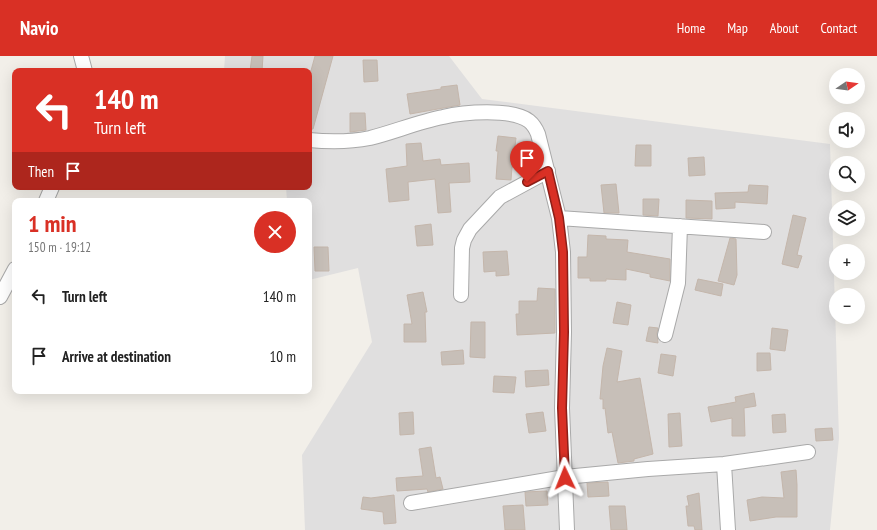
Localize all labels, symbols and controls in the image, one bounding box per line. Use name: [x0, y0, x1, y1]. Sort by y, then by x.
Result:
text: Navio: [20, 16, 58, 40]
text: Home: [677, 19, 705, 37]
text: Map: [727, 19, 748, 37]
text: About: [770, 19, 799, 37]
text: Contact: [821, 19, 857, 37]
north arrow: [829, 68, 865, 104]
map controls: [829, 68, 865, 324]
text: 140 m: [94, 80, 158, 117]
icon: left: [28, 84, 80, 136]
button: sound: [829, 112, 865, 148]
text: Turn left: [94, 116, 146, 139]
pin: [510, 141, 544, 182]
icon: arrive: [516, 147, 538, 169]
button: search: [829, 156, 865, 192]
icon: arrive: [62, 160, 84, 182]
text: Then: [28, 162, 54, 181]
button: layers: [829, 200, 865, 236]
text: 1 min: [28, 208, 76, 239]
button: close: [254, 211, 296, 253]
text: 150 m · 19:12: [28, 239, 91, 256]
button: +: [829, 244, 865, 280]
icon: left: [28, 285, 50, 307]
text: Turn left: [62, 287, 107, 306]
text: 140 m: [263, 287, 296, 306]
button: −: [829, 288, 865, 324]
icon: arrive: [28, 345, 50, 367]
text: Arrive at destination: [62, 347, 171, 366]
text: 10 m: [270, 347, 296, 366]
position arrow: [544, 457, 586, 499]

